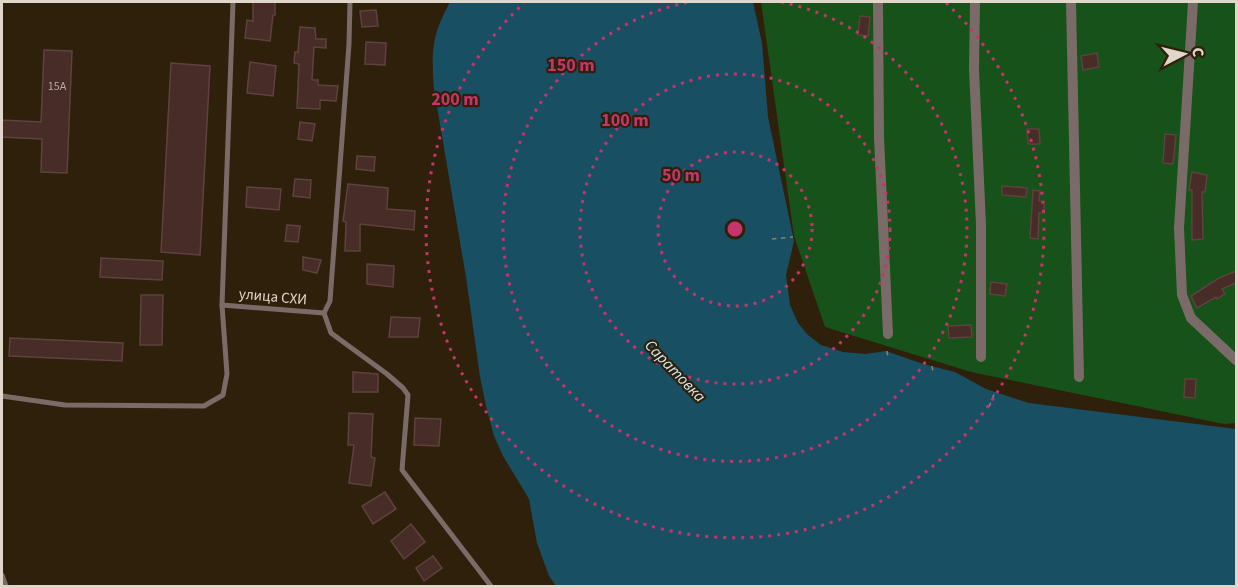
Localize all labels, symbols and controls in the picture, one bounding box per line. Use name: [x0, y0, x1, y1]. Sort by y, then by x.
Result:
north arrow: [1154, 24, 1214, 84]
text: С: [1186, 46, 1209, 58]
text: 150 m: [547, 53, 595, 78]
house number: 15А: [48, 78, 67, 95]
text: 200 m: [431, 87, 479, 112]
text: 100 m: [601, 108, 649, 133]
text: 50 m: [662, 163, 700, 188]
centre of rings: [725, 219, 745, 239]
street label: улица СХИ: [238, 284, 308, 310]
water label: Саратовка: [640, 335, 711, 407]

